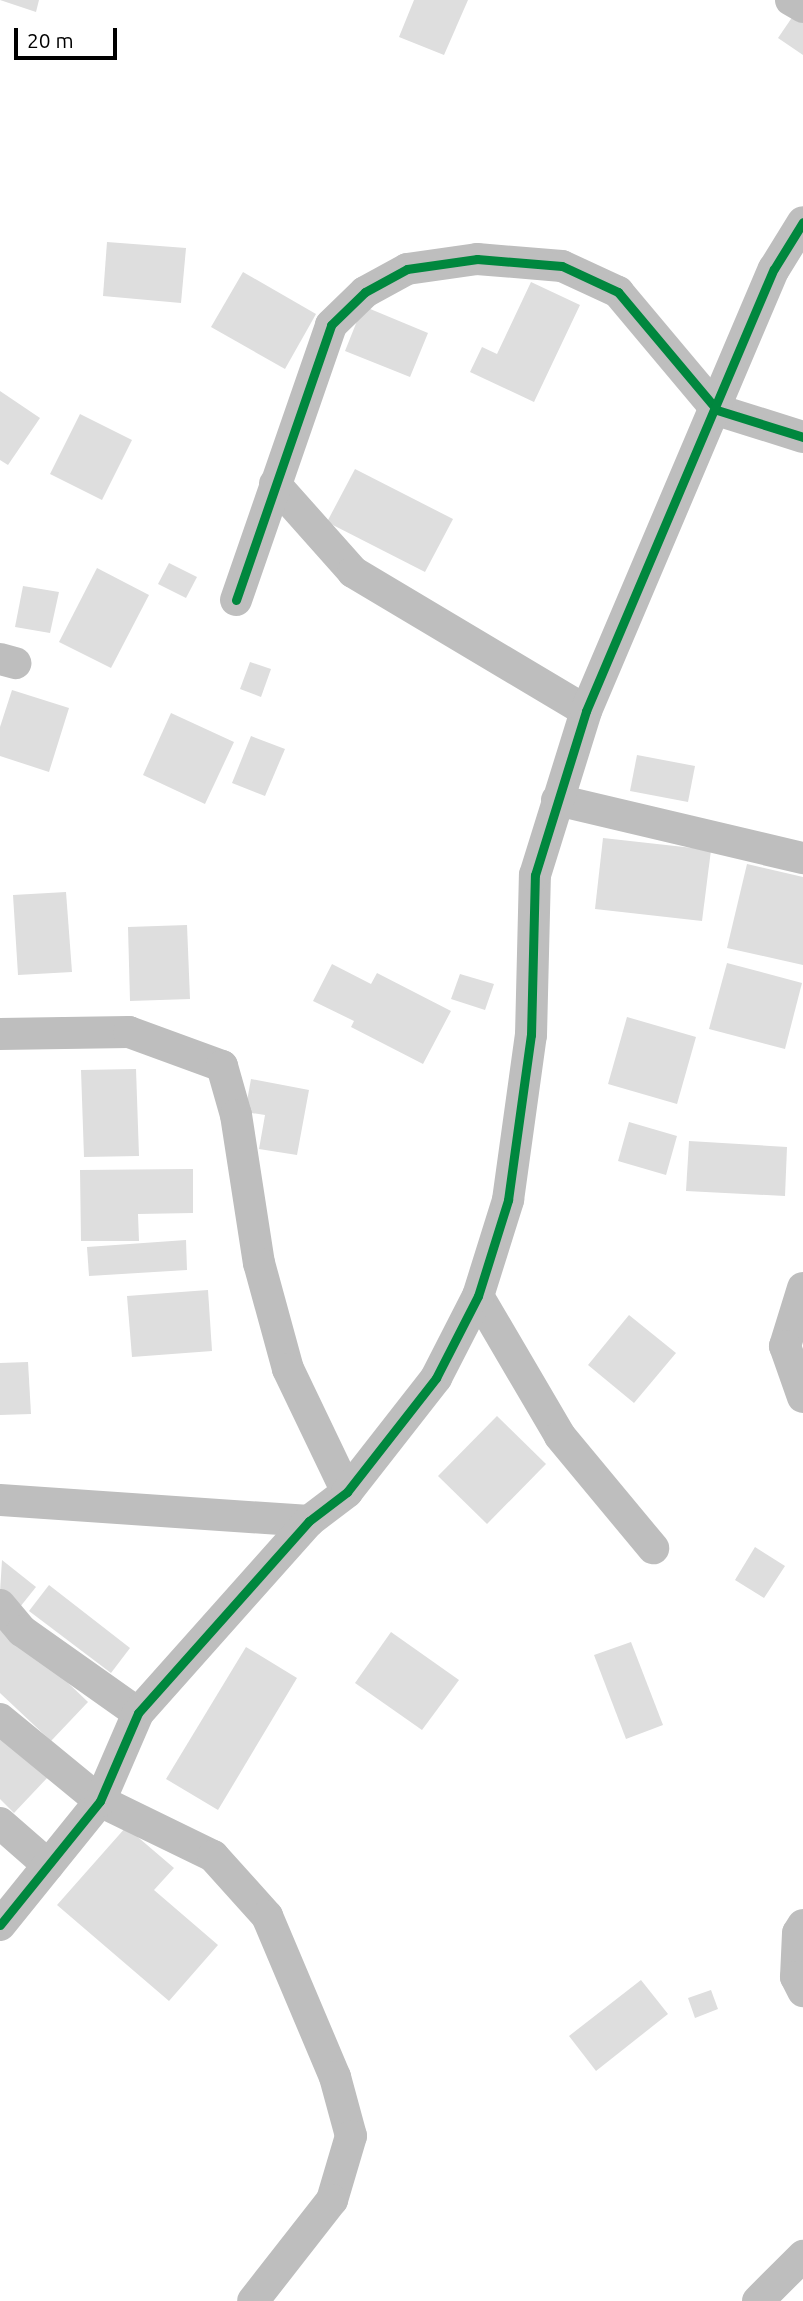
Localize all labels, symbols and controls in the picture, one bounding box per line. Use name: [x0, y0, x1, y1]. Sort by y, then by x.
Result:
scale bar: [18, 14, 121, 58]
text: 20 m: [27, 28, 74, 52]

